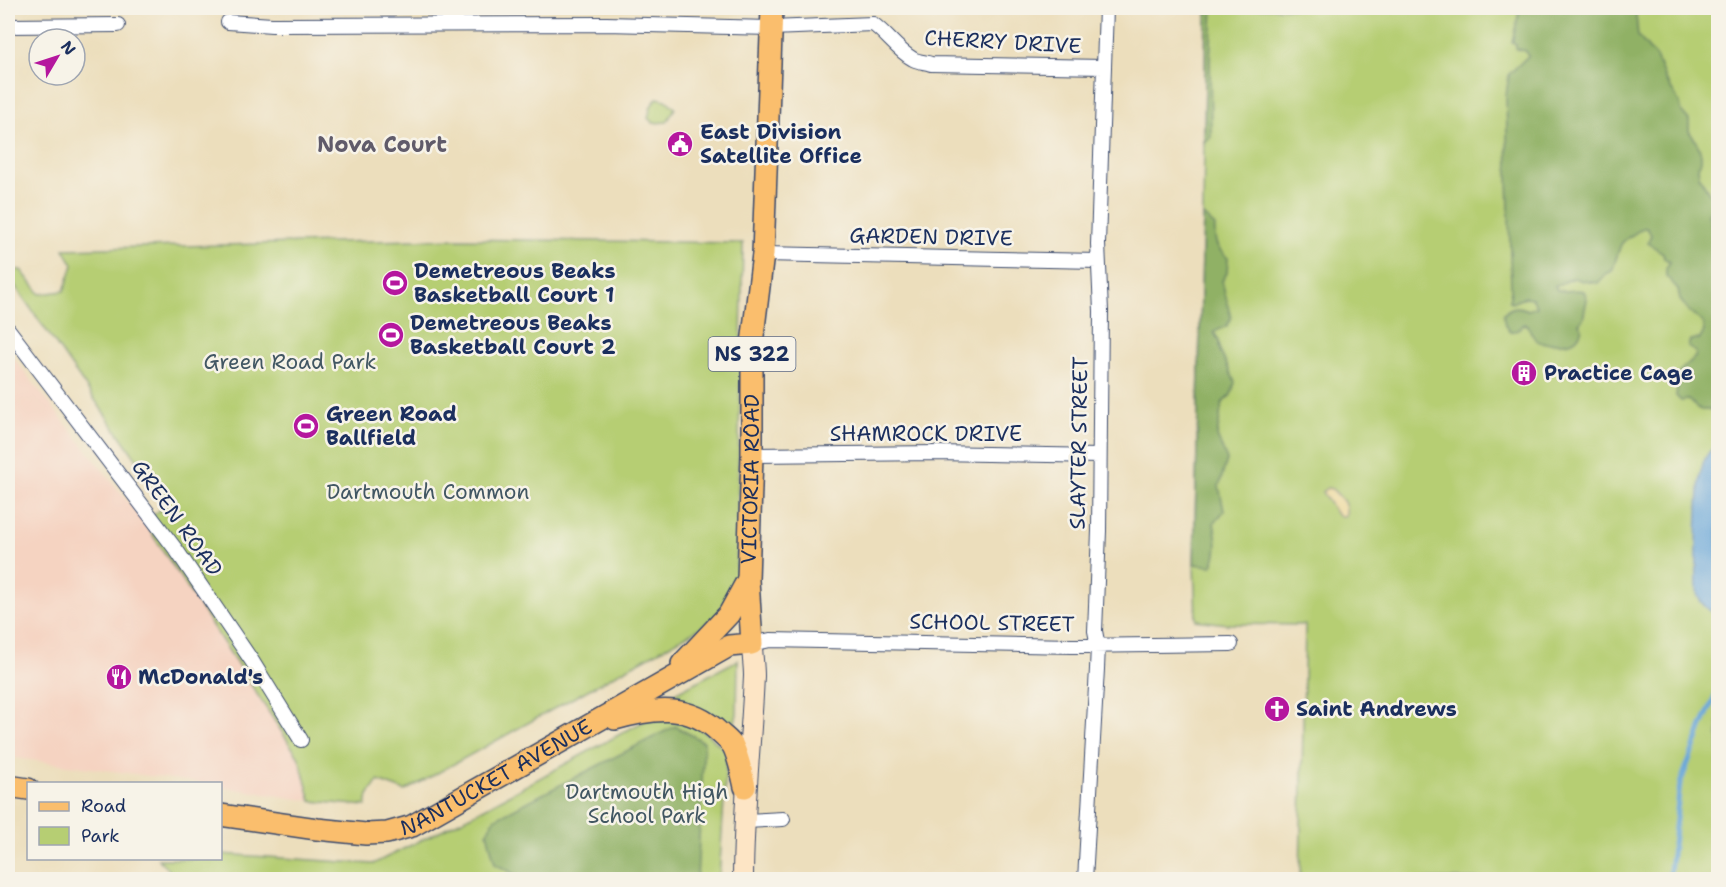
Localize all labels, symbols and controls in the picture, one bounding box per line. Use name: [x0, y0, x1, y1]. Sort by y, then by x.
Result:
street label: CHERRY DRIVE: [924, 24, 1082, 60]
north arrow: [27, 27, 87, 87]
text: N: [56, 36, 80, 59]
place label: East Division Satellite Office: [700, 118, 862, 170]
public building icon: East Division Satellite Office: [665, 129, 695, 159]
district label: Nova Court: [317, 130, 447, 159]
street label: GARDEN DRIVE: [849, 222, 1013, 252]
place label: Demetreous Beaks Basketball Court 1: [414, 257, 616, 309]
sports icon: Demetreous Beaks Basketball Court 1: [380, 268, 410, 298]
place label: Demetreous Beaks Basketball Court 2: [410, 309, 616, 361]
sports icon: Demetreous Beaks Basketball Court 2: [376, 320, 406, 350]
road number: NS 322: [708, 337, 795, 371]
park label: Green Road Park: [204, 348, 377, 376]
street label: SLAYTER STREET: [1063, 356, 1095, 530]
building icon: Practice Cage: [1509, 358, 1539, 388]
place label: Practice Cage: [1544, 359, 1693, 387]
street label: VICTORIA ROAD: [735, 394, 766, 565]
place label: Green Road Ballfield: [326, 400, 457, 452]
sports icon: Green Road Ballfield: [291, 411, 321, 441]
street label: SHAMROCK DRIVE: [830, 420, 1022, 448]
street label: GREEN ROAD: [125, 454, 229, 582]
park label: Dartmouth Common: [327, 478, 530, 506]
street label: SCHOOL STREET: [909, 608, 1075, 638]
restaurant icon: McDonald's: [104, 662, 134, 692]
place label: McDonald's: [138, 663, 263, 691]
church icon: Saint Andrews: [1262, 694, 1292, 724]
place label: Saint Andrews: [1296, 695, 1457, 723]
street label: NANTUCKET AVENUE: [397, 713, 597, 843]
park label: Dartmouth High School Park: [566, 778, 728, 830]
legend: [27, 782, 222, 860]
text: Road: [81, 794, 126, 818]
text: Park: [81, 824, 120, 848]

